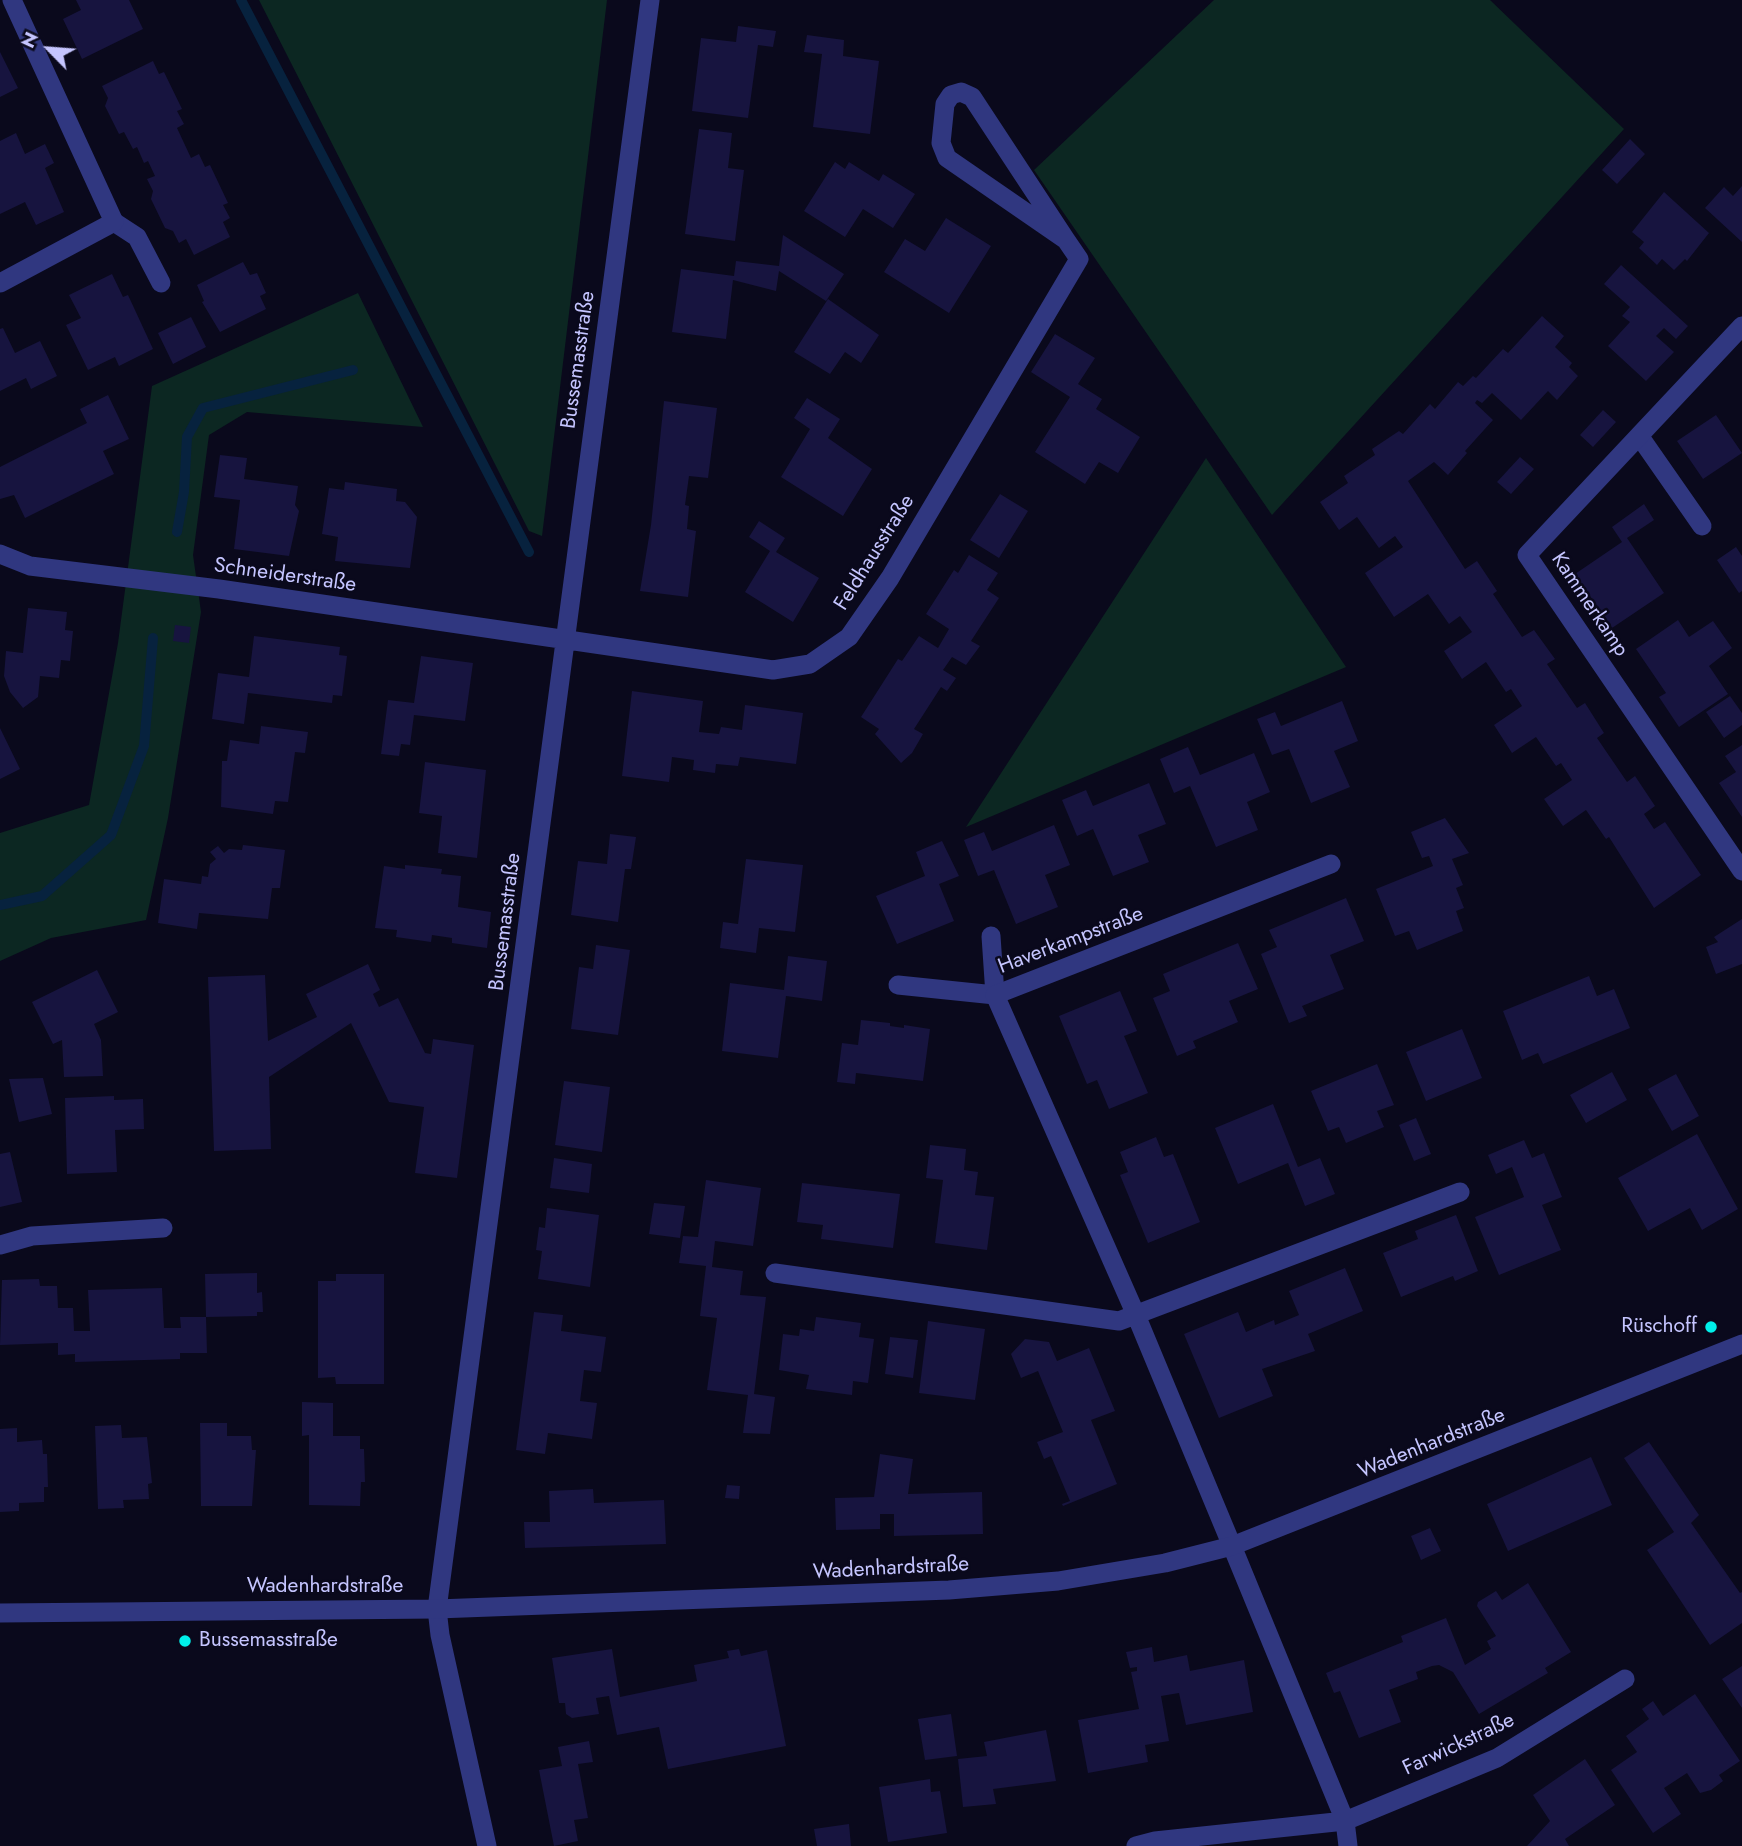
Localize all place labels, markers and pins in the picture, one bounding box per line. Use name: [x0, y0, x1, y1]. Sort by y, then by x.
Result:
place label: Rüschoff: [1621, 1314, 1697, 1340]
marker: Rüschoff: [1703, 1319, 1719, 1335]
place label: Bussemasstraße: [199, 1628, 338, 1654]
marker: Bussemasstraße: [177, 1633, 193, 1649]

